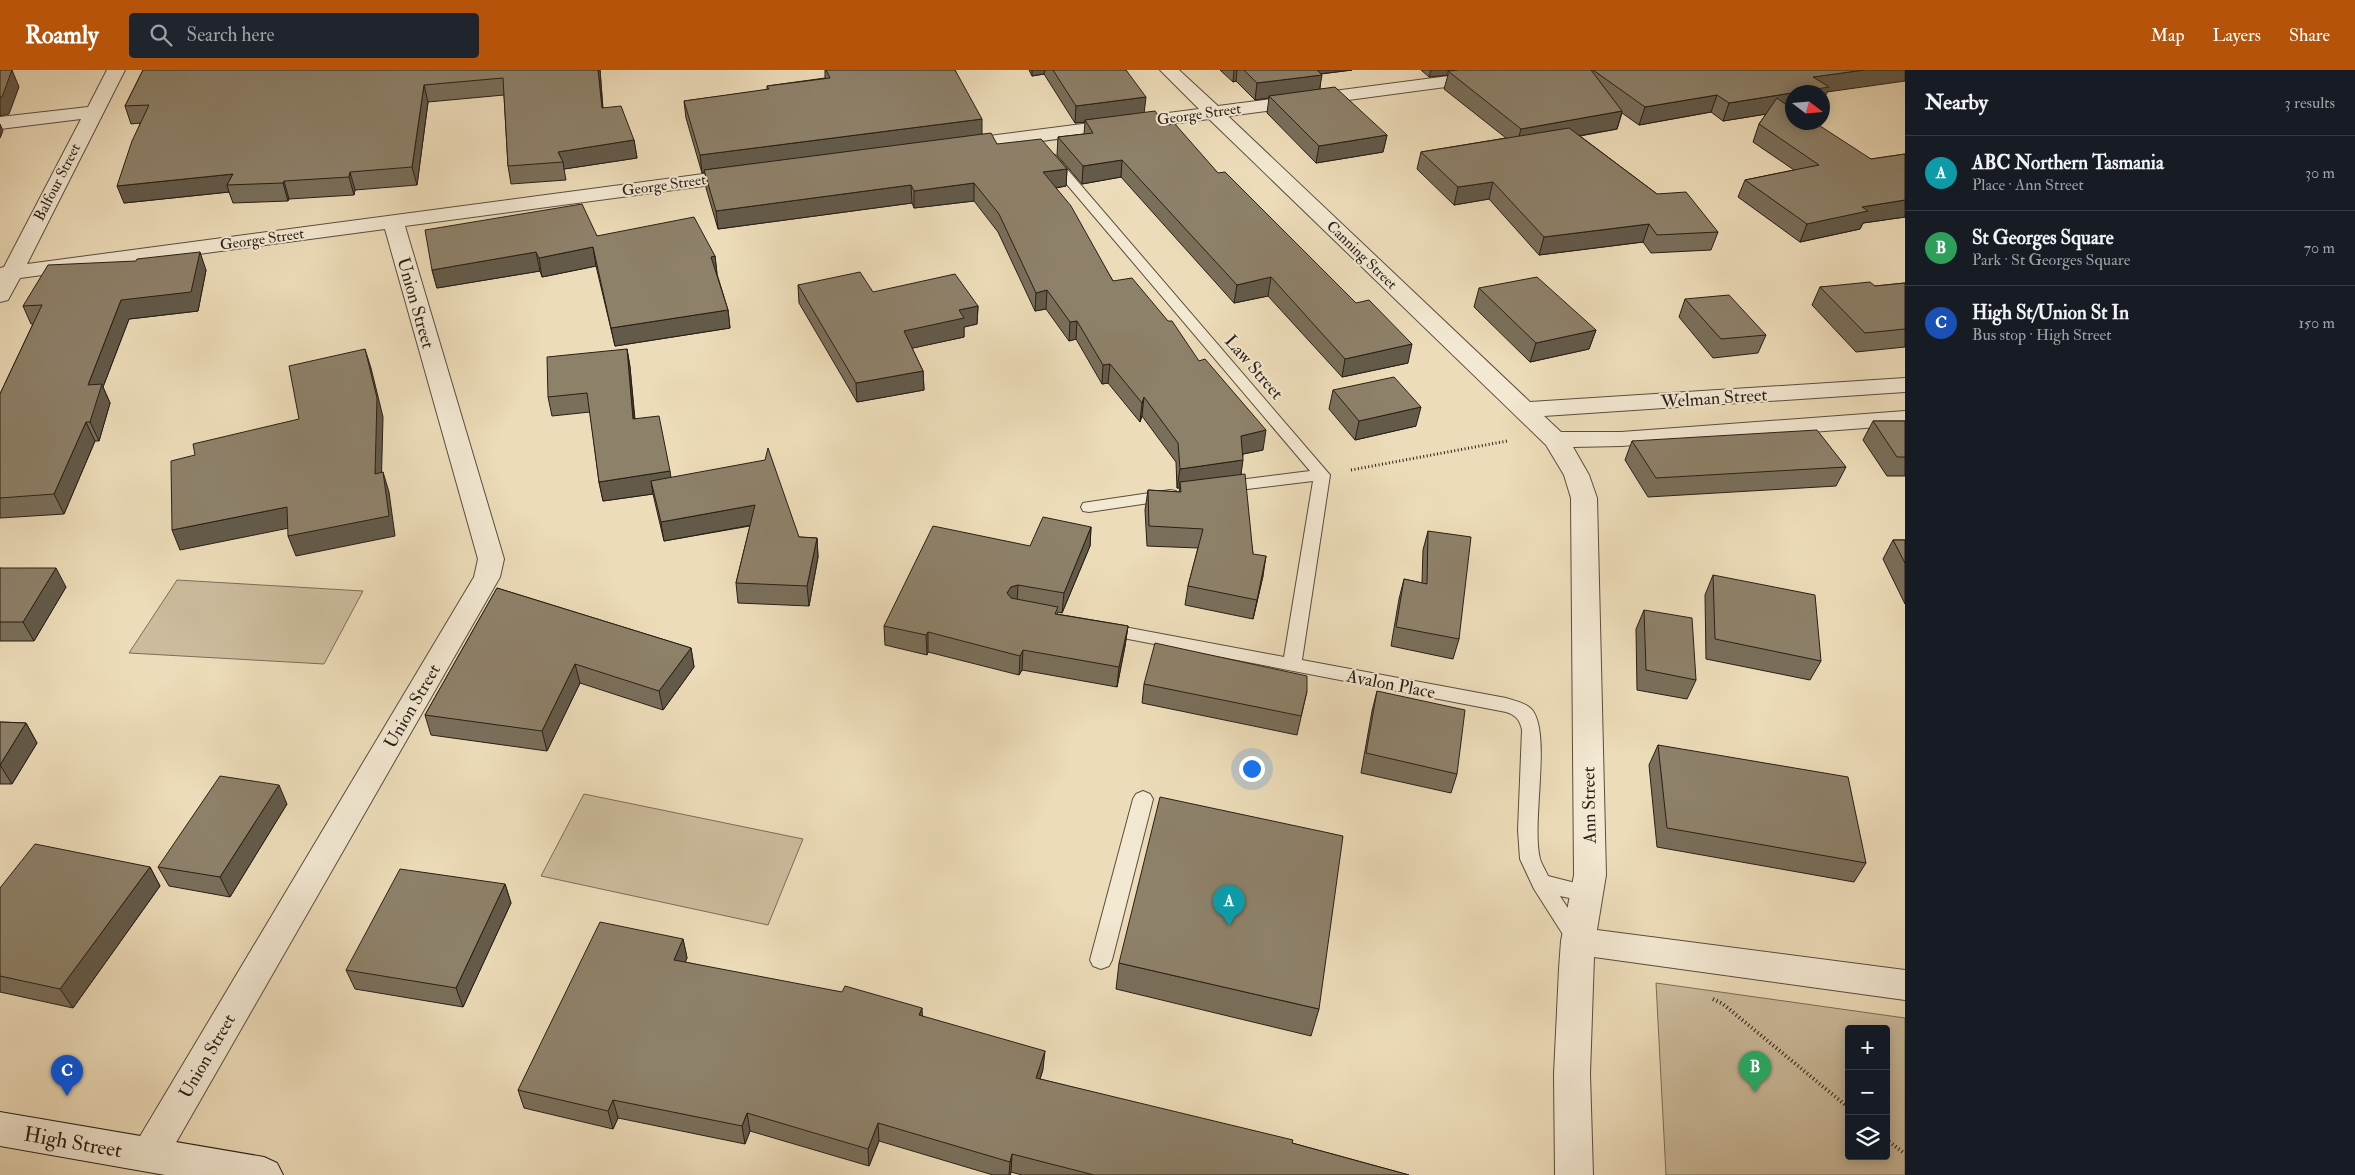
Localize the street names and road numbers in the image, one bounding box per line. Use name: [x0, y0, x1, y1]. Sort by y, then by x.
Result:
street label: George Street: [1156, 99, 1242, 130]
street label: Balfour Street: [30, 140, 85, 224]
street label: George Street: [621, 170, 707, 201]
street label: Canning Street: [1322, 217, 1401, 294]
street label: George Street: [219, 224, 305, 255]
street label: Union Street: [392, 255, 440, 352]
street label: Law Street: [1219, 330, 1288, 405]
street label: Welman Street: [1659, 383, 1768, 414]
street label: Union Street: [379, 660, 446, 753]
street label: Avalon Place: [1344, 664, 1438, 704]
street label: Ann Street: [1577, 766, 1602, 845]
street label: Union Street: [174, 1010, 241, 1103]
street label: High Street: [22, 1121, 124, 1164]

